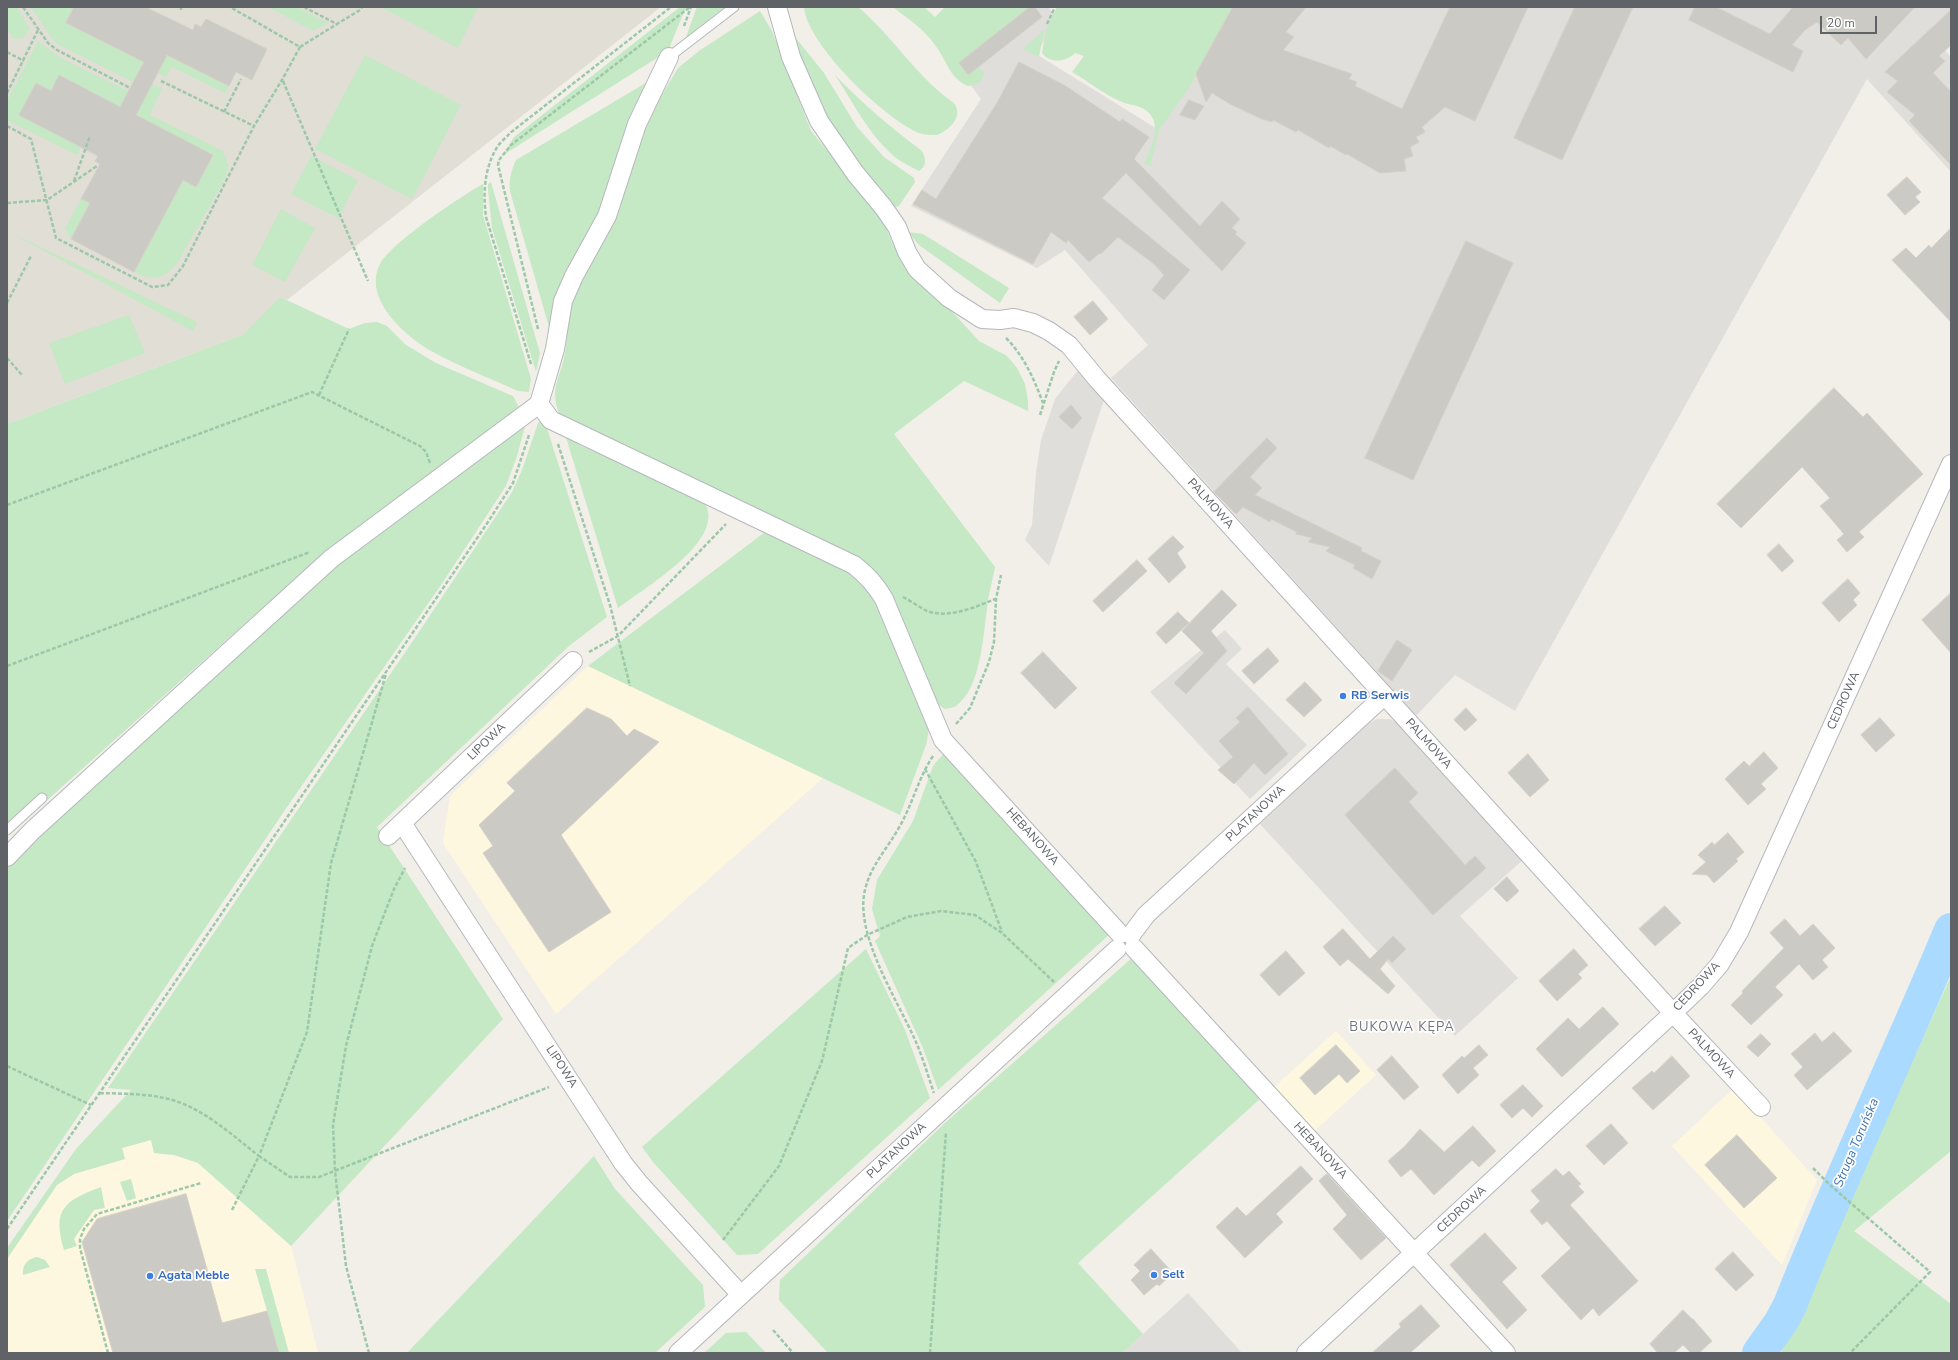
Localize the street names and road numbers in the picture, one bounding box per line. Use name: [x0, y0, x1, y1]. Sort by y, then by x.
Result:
street label: PALMOWA: [1184, 476, 1236, 532]
street label: CEDROWA: [1825, 670, 1863, 732]
street label: PALMOWA: [1402, 716, 1454, 772]
street label: LIPOWA: [465, 720, 509, 764]
street label: PLATANOWA: [1223, 783, 1289, 845]
street label: HEBANOWA: [1003, 805, 1061, 869]
street label: CEDROWA: [1671, 959, 1723, 1015]
street label: PALMOWA: [1684, 1026, 1738, 1082]
street label: LIPOWA: [542, 1043, 580, 1091]
street label: PLATANOWA: [864, 1120, 930, 1182]
street label: HEBANOWA: [1290, 1120, 1350, 1182]
street label: CEDROWA: [1434, 1184, 1490, 1236]

